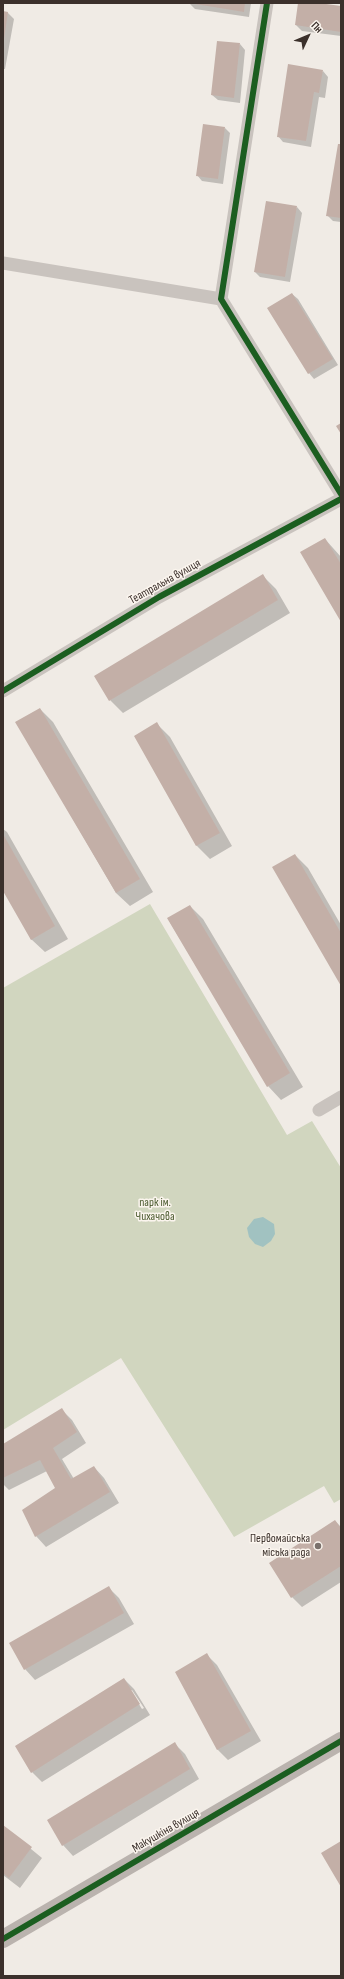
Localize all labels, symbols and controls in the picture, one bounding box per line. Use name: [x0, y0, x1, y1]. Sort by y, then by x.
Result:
north arrow: [288, 16, 328, 56]
text: Пн: [309, 19, 325, 36]
street label: Театральна вулиця: [127, 556, 203, 608]
park label: парк ім. Чихачова: [135, 1196, 175, 1224]
place label: Первомайська міська рада: [250, 1532, 310, 1560]
marker: Первомайська міська рада: [313, 1541, 323, 1551]
street label: Макушкіна вулиця: [130, 1806, 202, 1856]

